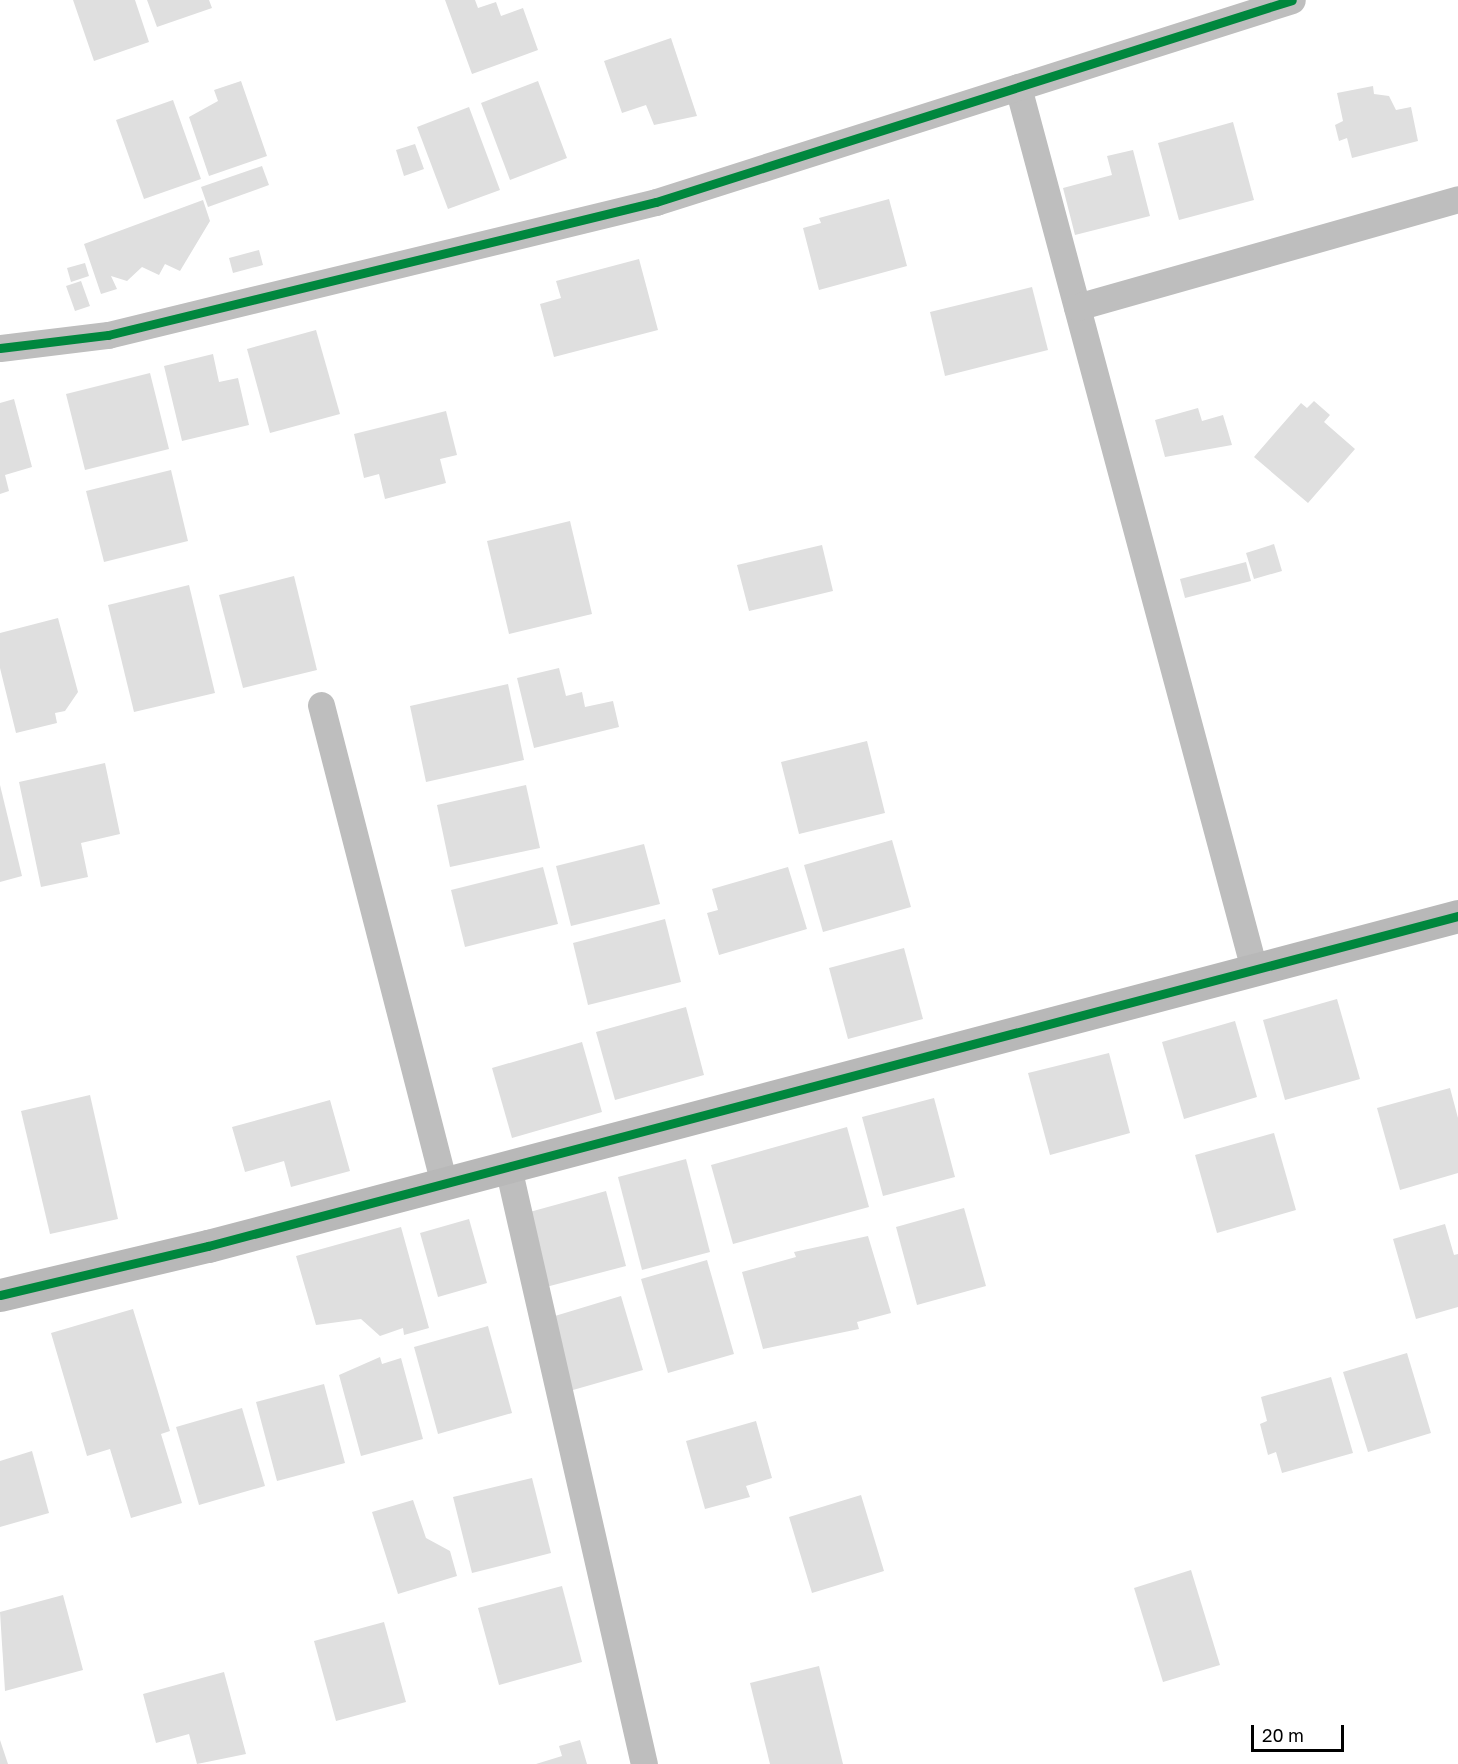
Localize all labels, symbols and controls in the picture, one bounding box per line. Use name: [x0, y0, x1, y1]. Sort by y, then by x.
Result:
scale bar: [1254, 1713, 1347, 1751]
text: 20 m: [1262, 1724, 1304, 1746]

